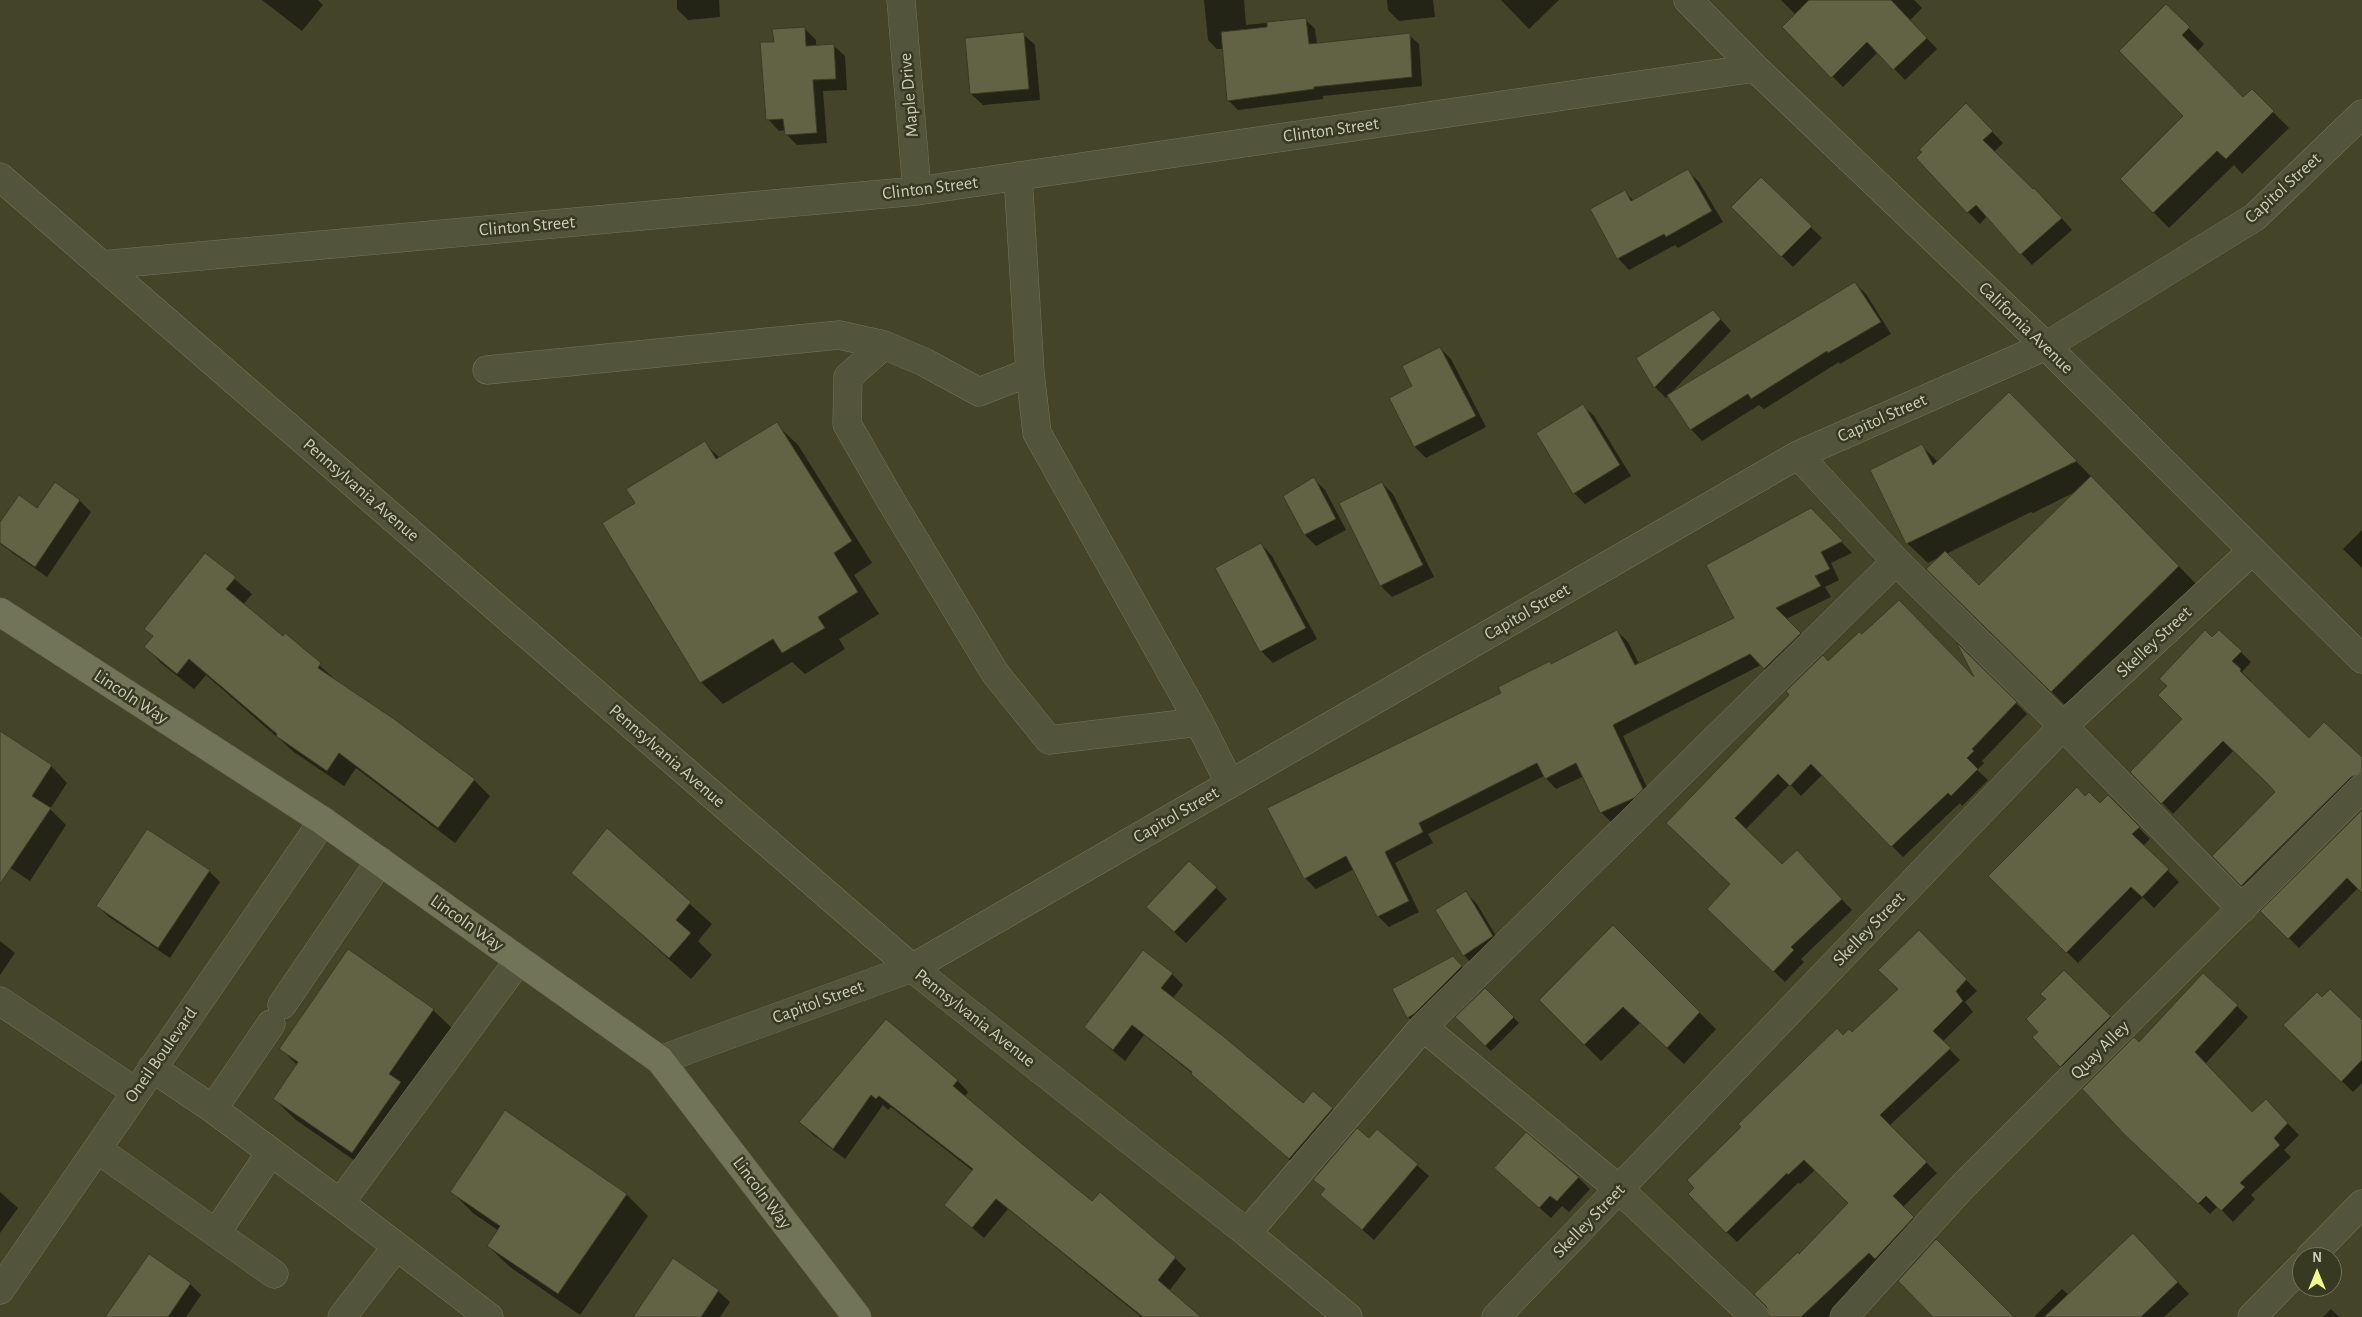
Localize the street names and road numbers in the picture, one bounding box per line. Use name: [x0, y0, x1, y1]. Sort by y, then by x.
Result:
street label: Maple Drive: [895, 52, 923, 138]
street label: Clinton Street: [1282, 113, 1380, 147]
street label: Capitol Street: [2240, 148, 2326, 228]
street label: Clinton Street: [881, 171, 979, 205]
street label: Clinton Street: [478, 211, 576, 241]
street label: California Avenue: [1974, 277, 2078, 379]
street label: Capitol Street: [1834, 389, 1930, 447]
street label: Pennsylvania Avenue: [298, 434, 424, 546]
street label: Capitol Street: [1480, 579, 1574, 645]
street label: Skelley Street: [2112, 602, 2196, 682]
street label: Lincoln Way: [90, 665, 172, 729]
street label: Pennsylvania Avenue: [604, 700, 730, 812]
street label: Capitol Street: [1129, 782, 1223, 848]
street label: Skelley Street: [1828, 887, 1910, 971]
street label: Lincoln Way: [426, 890, 508, 956]
street label: Pennsylvania Avenue: [910, 964, 1040, 1072]
street label: Capitol Street: [770, 976, 866, 1028]
street label: Oneil Boulevard: [120, 1003, 202, 1107]
street label: Quay Alley: [2066, 1016, 2134, 1084]
street label: Lincoln Way: [728, 1153, 796, 1233]
street label: Skelley Street: [1548, 1179, 1630, 1263]

